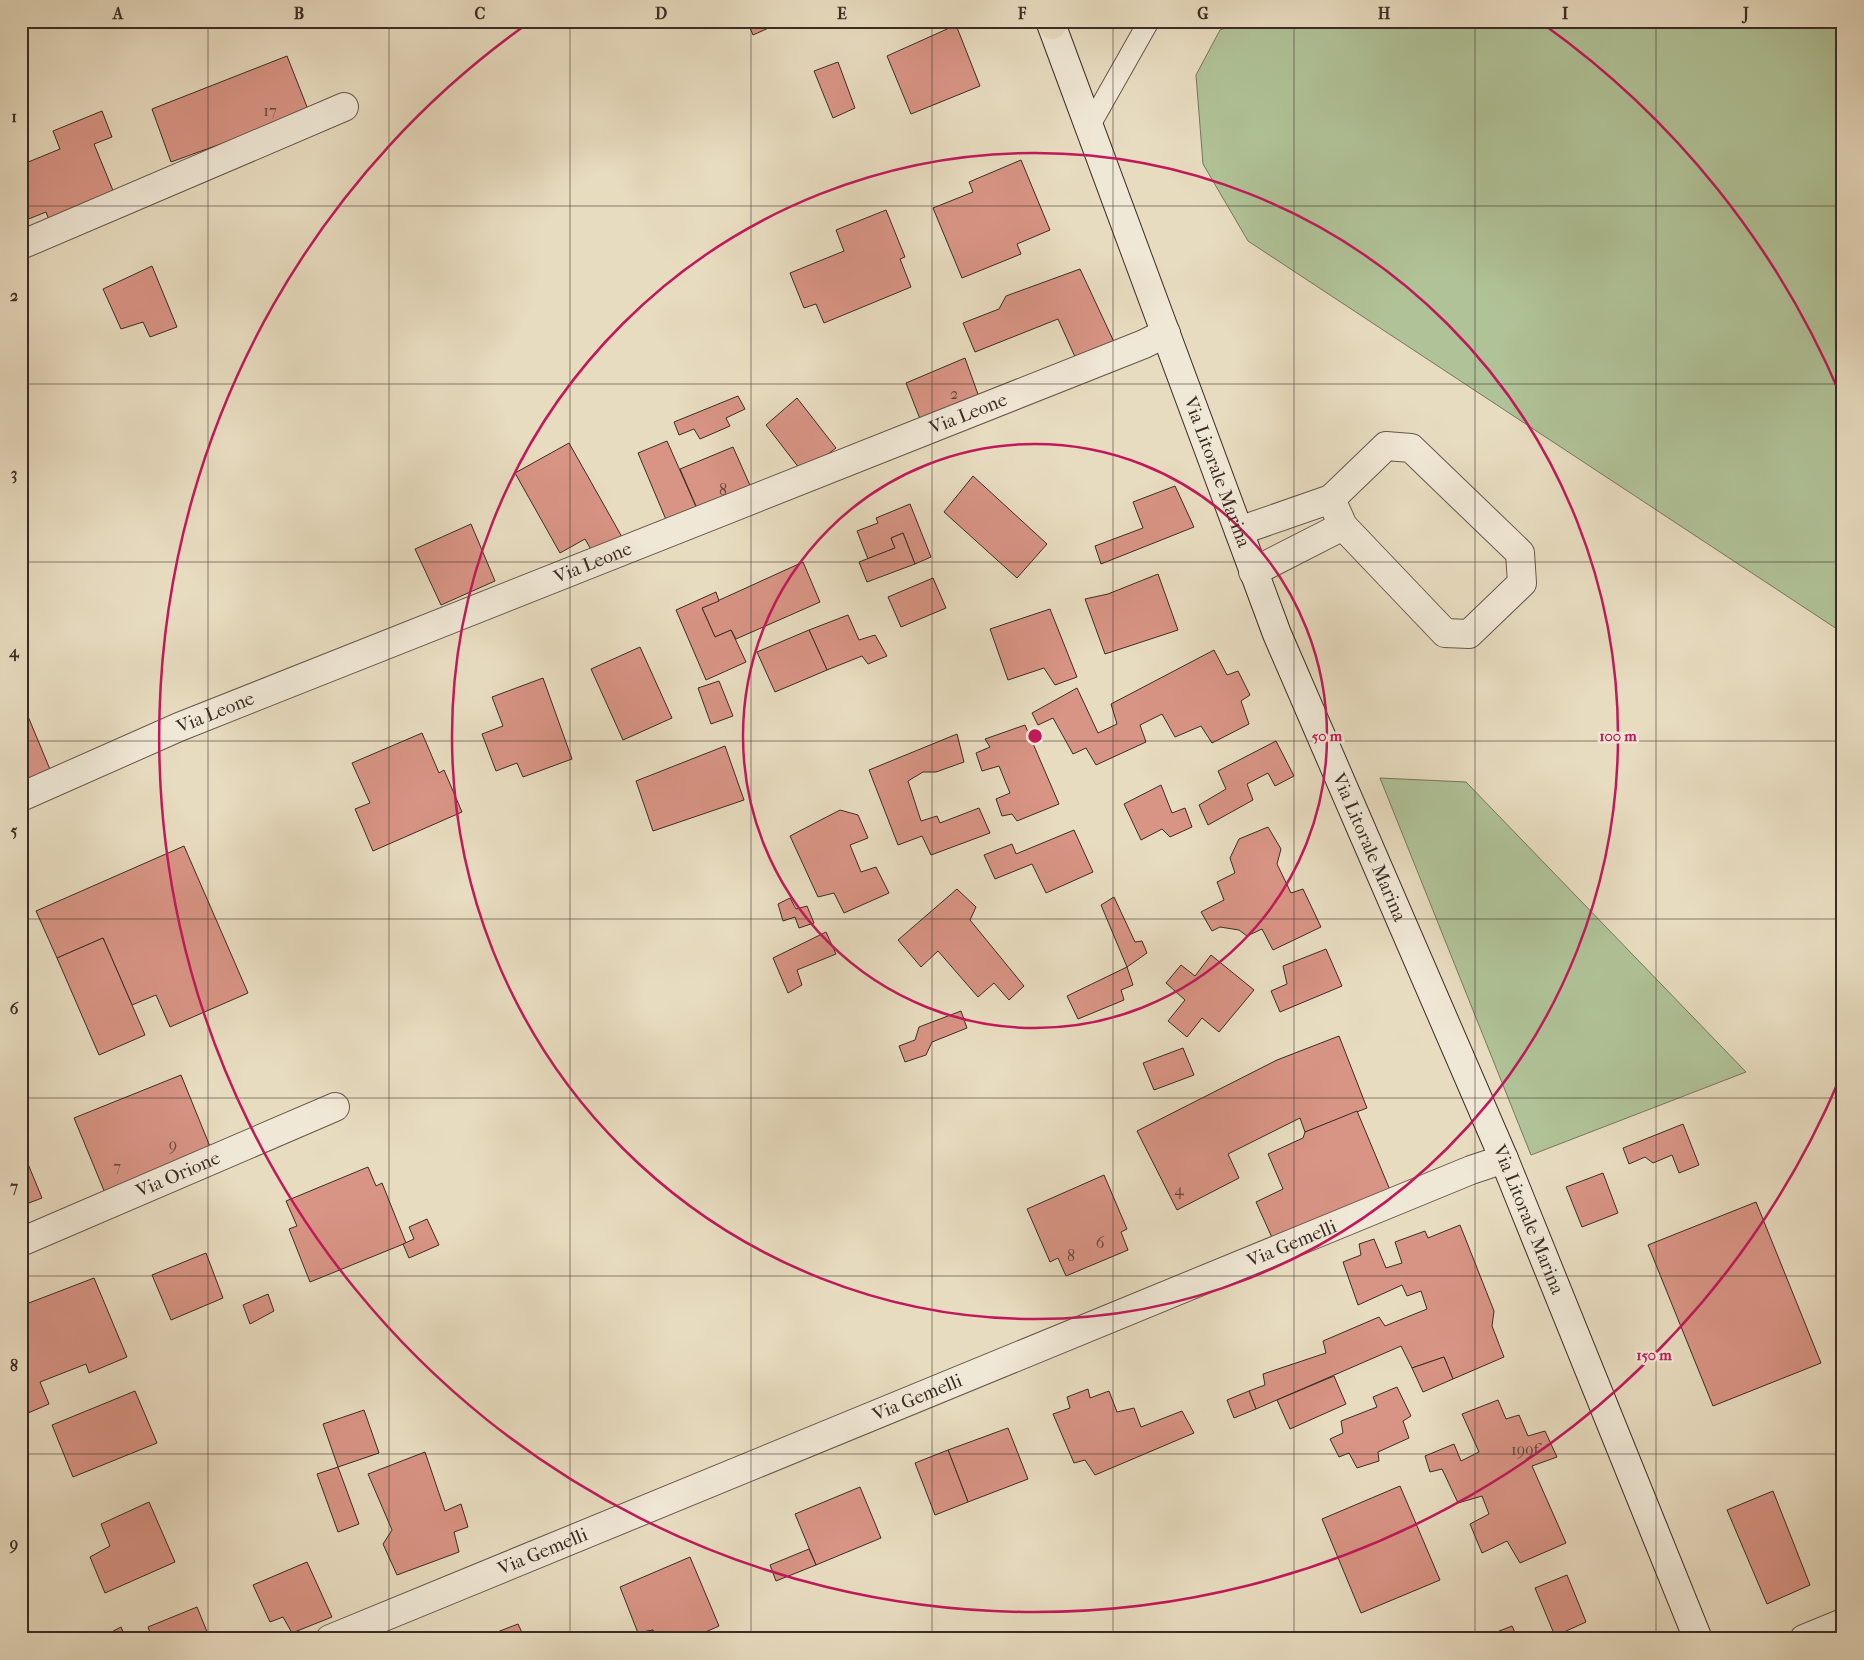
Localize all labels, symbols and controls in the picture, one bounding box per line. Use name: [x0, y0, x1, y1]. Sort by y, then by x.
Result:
text: A: [112, 4, 124, 23]
text: B: [294, 4, 304, 23]
text: C: [475, 4, 486, 23]
text: D: [655, 4, 667, 23]
text: E: [837, 4, 847, 23]
text: F: [1017, 4, 1027, 23]
text: G: [1197, 4, 1209, 23]
text: H: [1378, 4, 1391, 23]
text: I: [1562, 4, 1569, 23]
text: J: [1741, 4, 1749, 24]
house number: 17: [263, 101, 277, 120]
text: 1: [11, 107, 17, 126]
text: 2: [10, 286, 18, 305]
house number: 2: [950, 384, 958, 403]
street label: Via Leone: [925, 388, 1010, 439]
street label: Via Litorale Marina: [1179, 393, 1255, 551]
text: 3: [11, 464, 17, 484]
house number: 8: [719, 480, 727, 499]
street label: Via Leone: [550, 537, 635, 588]
text: 4: [8, 642, 20, 662]
street label: Via Leone: [172, 687, 257, 738]
centre of rings: [1026, 727, 1044, 745]
text: 50 m: [1312, 727, 1343, 745]
text: 100 m: [1599, 727, 1637, 745]
street label: Via Litorale Marina: [1327, 769, 1411, 925]
text: 5: [11, 821, 18, 840]
text: 6: [10, 999, 19, 1018]
house number: 9: [169, 1135, 177, 1154]
street label: Via Litorale Marina: [1488, 1141, 1569, 1298]
street label: Via Orione: [132, 1147, 223, 1203]
house number: 7: [113, 1157, 121, 1176]
text: 7: [9, 1177, 18, 1196]
house number: 4: [1174, 1180, 1184, 1199]
street label: Via Gemelli: [1243, 1215, 1340, 1272]
house number: 6: [1096, 1233, 1105, 1252]
house number: 8: [1067, 1246, 1075, 1265]
text: 150 m: [1636, 1346, 1672, 1364]
text: 8: [10, 1356, 18, 1375]
street label: Via Gemelli: [868, 1369, 966, 1426]
house number: 199f: [1511, 1440, 1543, 1459]
street label: Via Gemelli: [494, 1523, 591, 1580]
text: 9: [9, 1534, 18, 1554]

